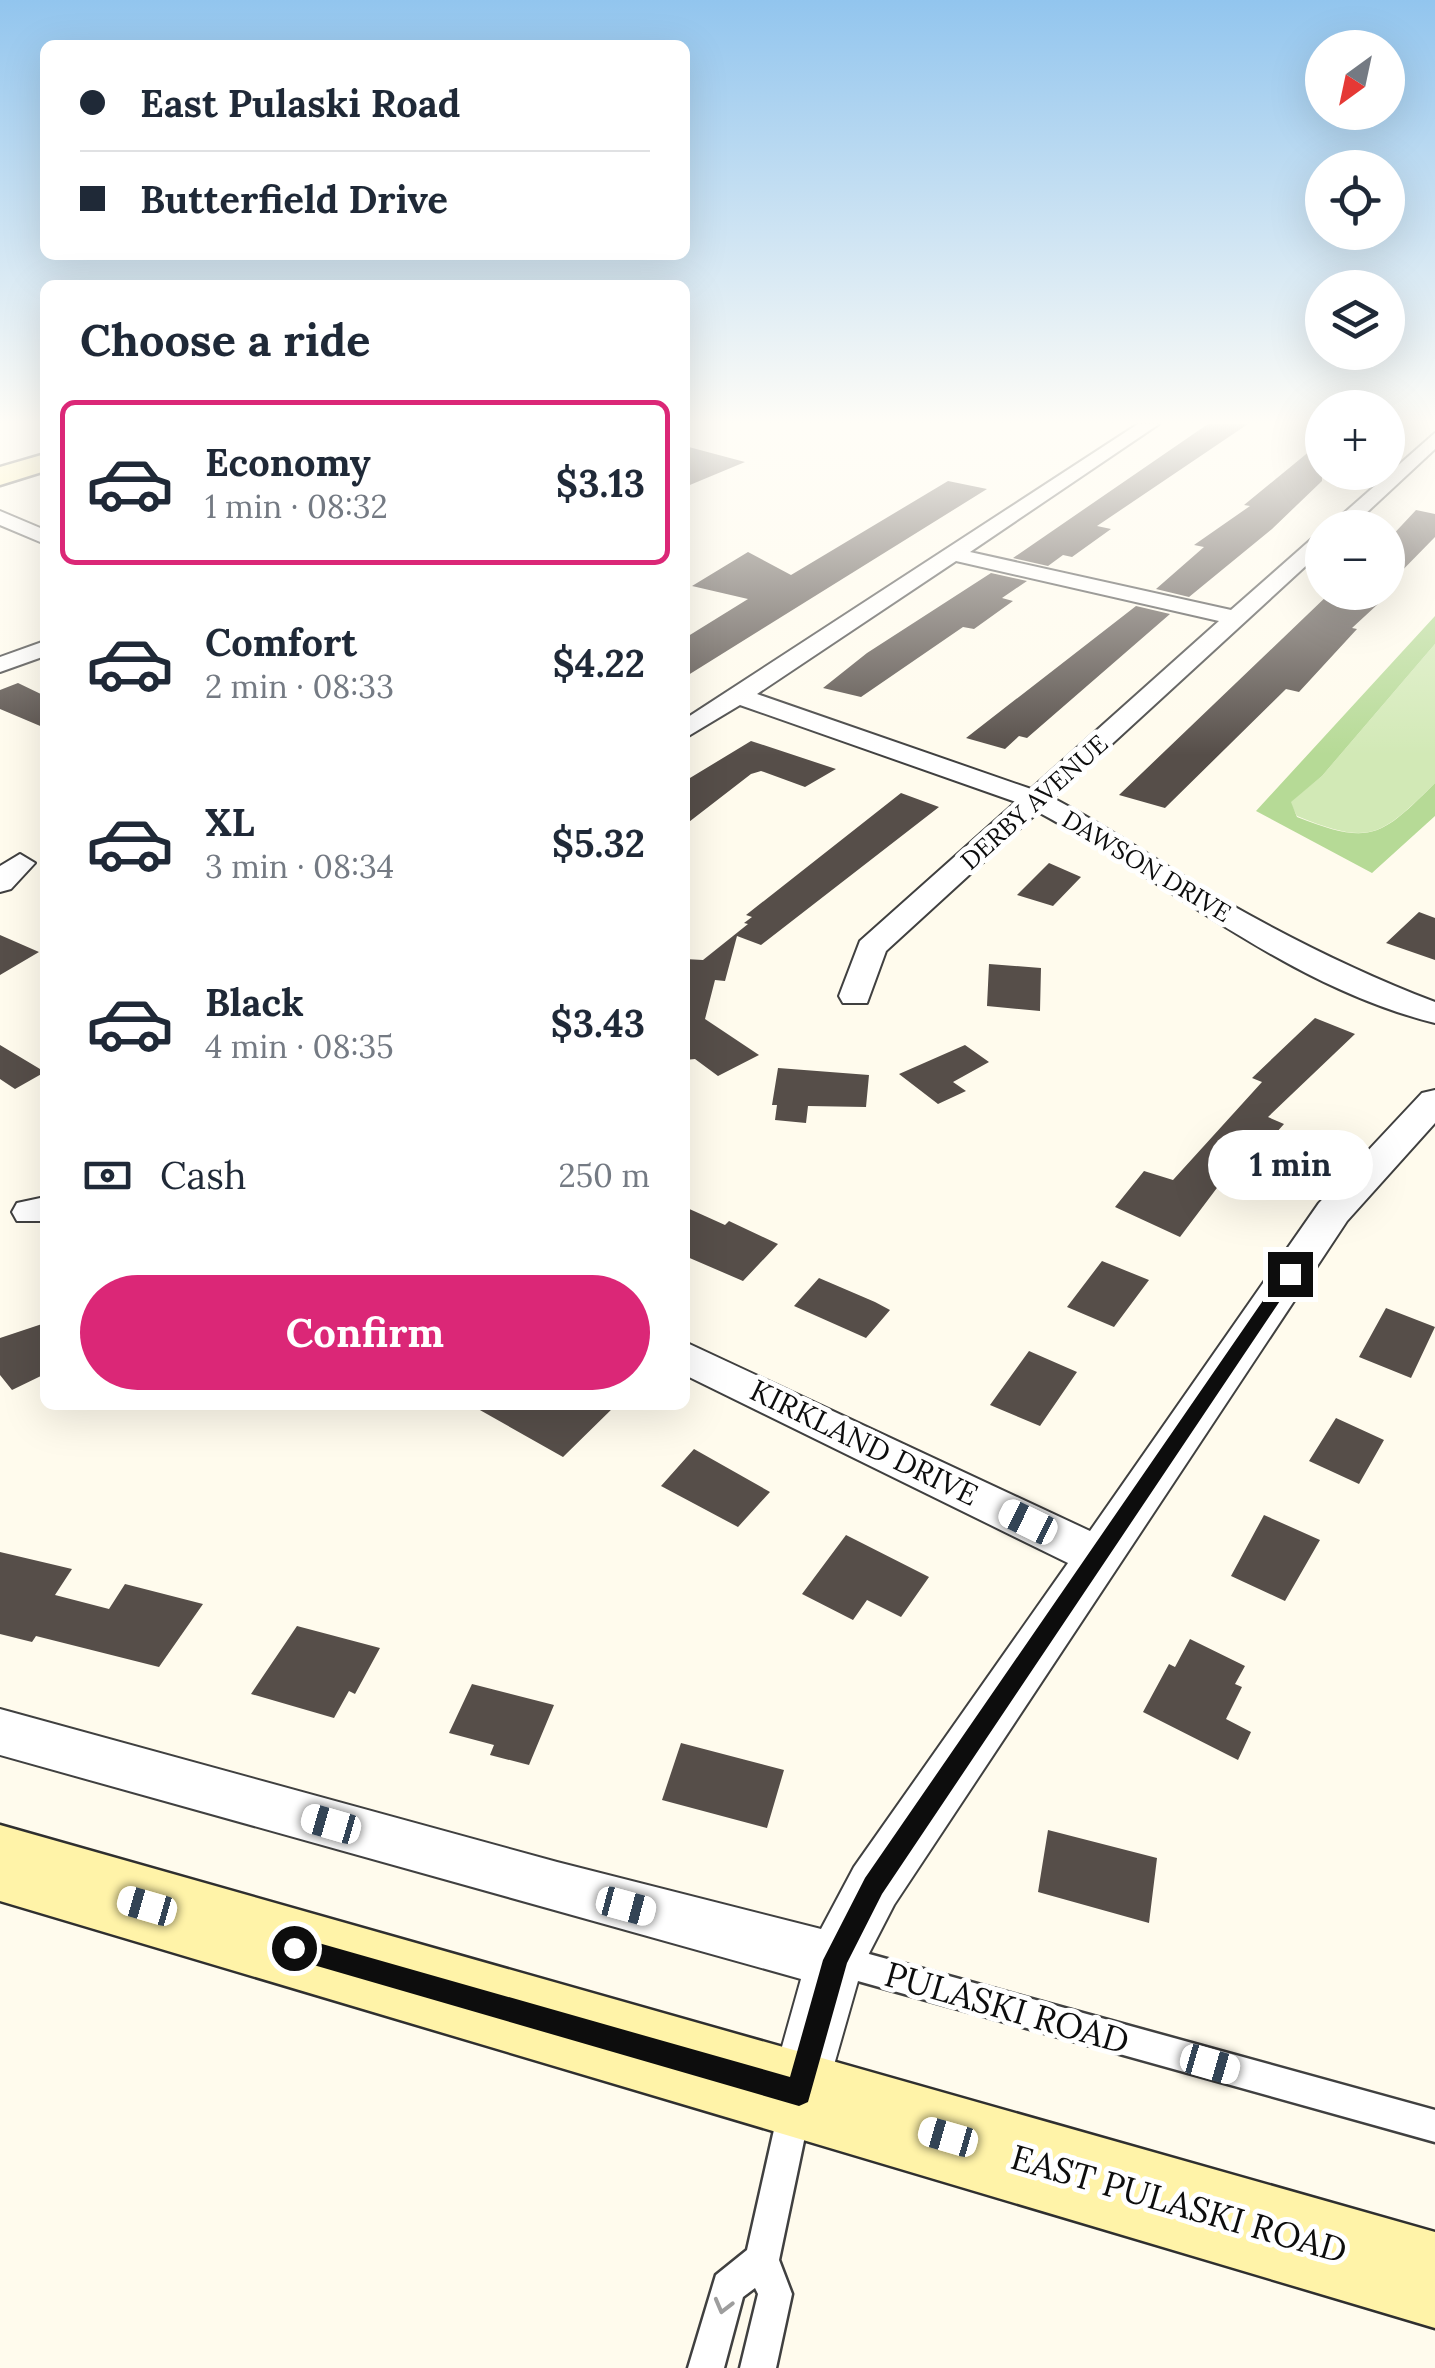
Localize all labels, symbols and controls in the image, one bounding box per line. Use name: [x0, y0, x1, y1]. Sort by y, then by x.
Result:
north arrow: [1305, 30, 1405, 130]
map controls: [1305, 30, 1405, 610]
text: East Pulaski Road: [140, 79, 460, 127]
button: locate: [1305, 150, 1405, 250]
text: Butterfield Drive: [140, 175, 448, 223]
button: layers: [1305, 270, 1405, 370]
text: Choose a ride: [80, 311, 370, 368]
button: +: [1305, 390, 1405, 490]
icon: car: [85, 438, 175, 528]
text: Economy: [205, 438, 371, 486]
text: $3.13: [556, 459, 645, 507]
text: 1 min · 08:32: [205, 486, 388, 527]
button: −: [1305, 510, 1405, 610]
icon: car: [85, 618, 175, 708]
text: Comfort: [205, 618, 357, 666]
text: $4.22: [553, 639, 645, 687]
text: 2 min · 08:33: [205, 666, 394, 707]
street label: DERBY AVENUE: [954, 728, 1114, 876]
icon: car: [85, 798, 175, 888]
text: XL: [205, 798, 255, 846]
street label: DAWSON DRIVE: [1057, 803, 1237, 929]
text: $5.32: [552, 819, 645, 867]
text: 3 min · 08:34: [205, 846, 394, 887]
icon: car: [85, 978, 175, 1068]
text: Black: [205, 978, 304, 1026]
text: $3.43: [550, 999, 645, 1047]
text: 4 min · 08:35: [205, 1026, 394, 1067]
callout: 1 min: [1208, 1129, 1372, 1199]
text: 1 min: [1250, 1144, 1331, 1185]
icon: cash: [80, 1148, 135, 1203]
text: Cash: [160, 1151, 247, 1199]
text: 250 m: [558, 1155, 650, 1196]
route end: [1268, 1252, 1313, 1297]
button: Confirm: [80, 1275, 650, 1390]
street label: KIRKLAND DRIVE: [744, 1370, 985, 1514]
car: [994, 1495, 1062, 1549]
car: [298, 1801, 364, 1847]
car: [114, 1883, 180, 1929]
car: [593, 1884, 659, 1928]
route start: [272, 1926, 317, 1971]
street label: PULASKI ROAD: [880, 1951, 1135, 2064]
car: [1177, 2041, 1243, 2087]
car: [915, 2114, 981, 2160]
street label: EAST PULASKI ROAD: [1006, 2134, 1352, 2273]
one-way arrow: [714, 2297, 735, 2314]

